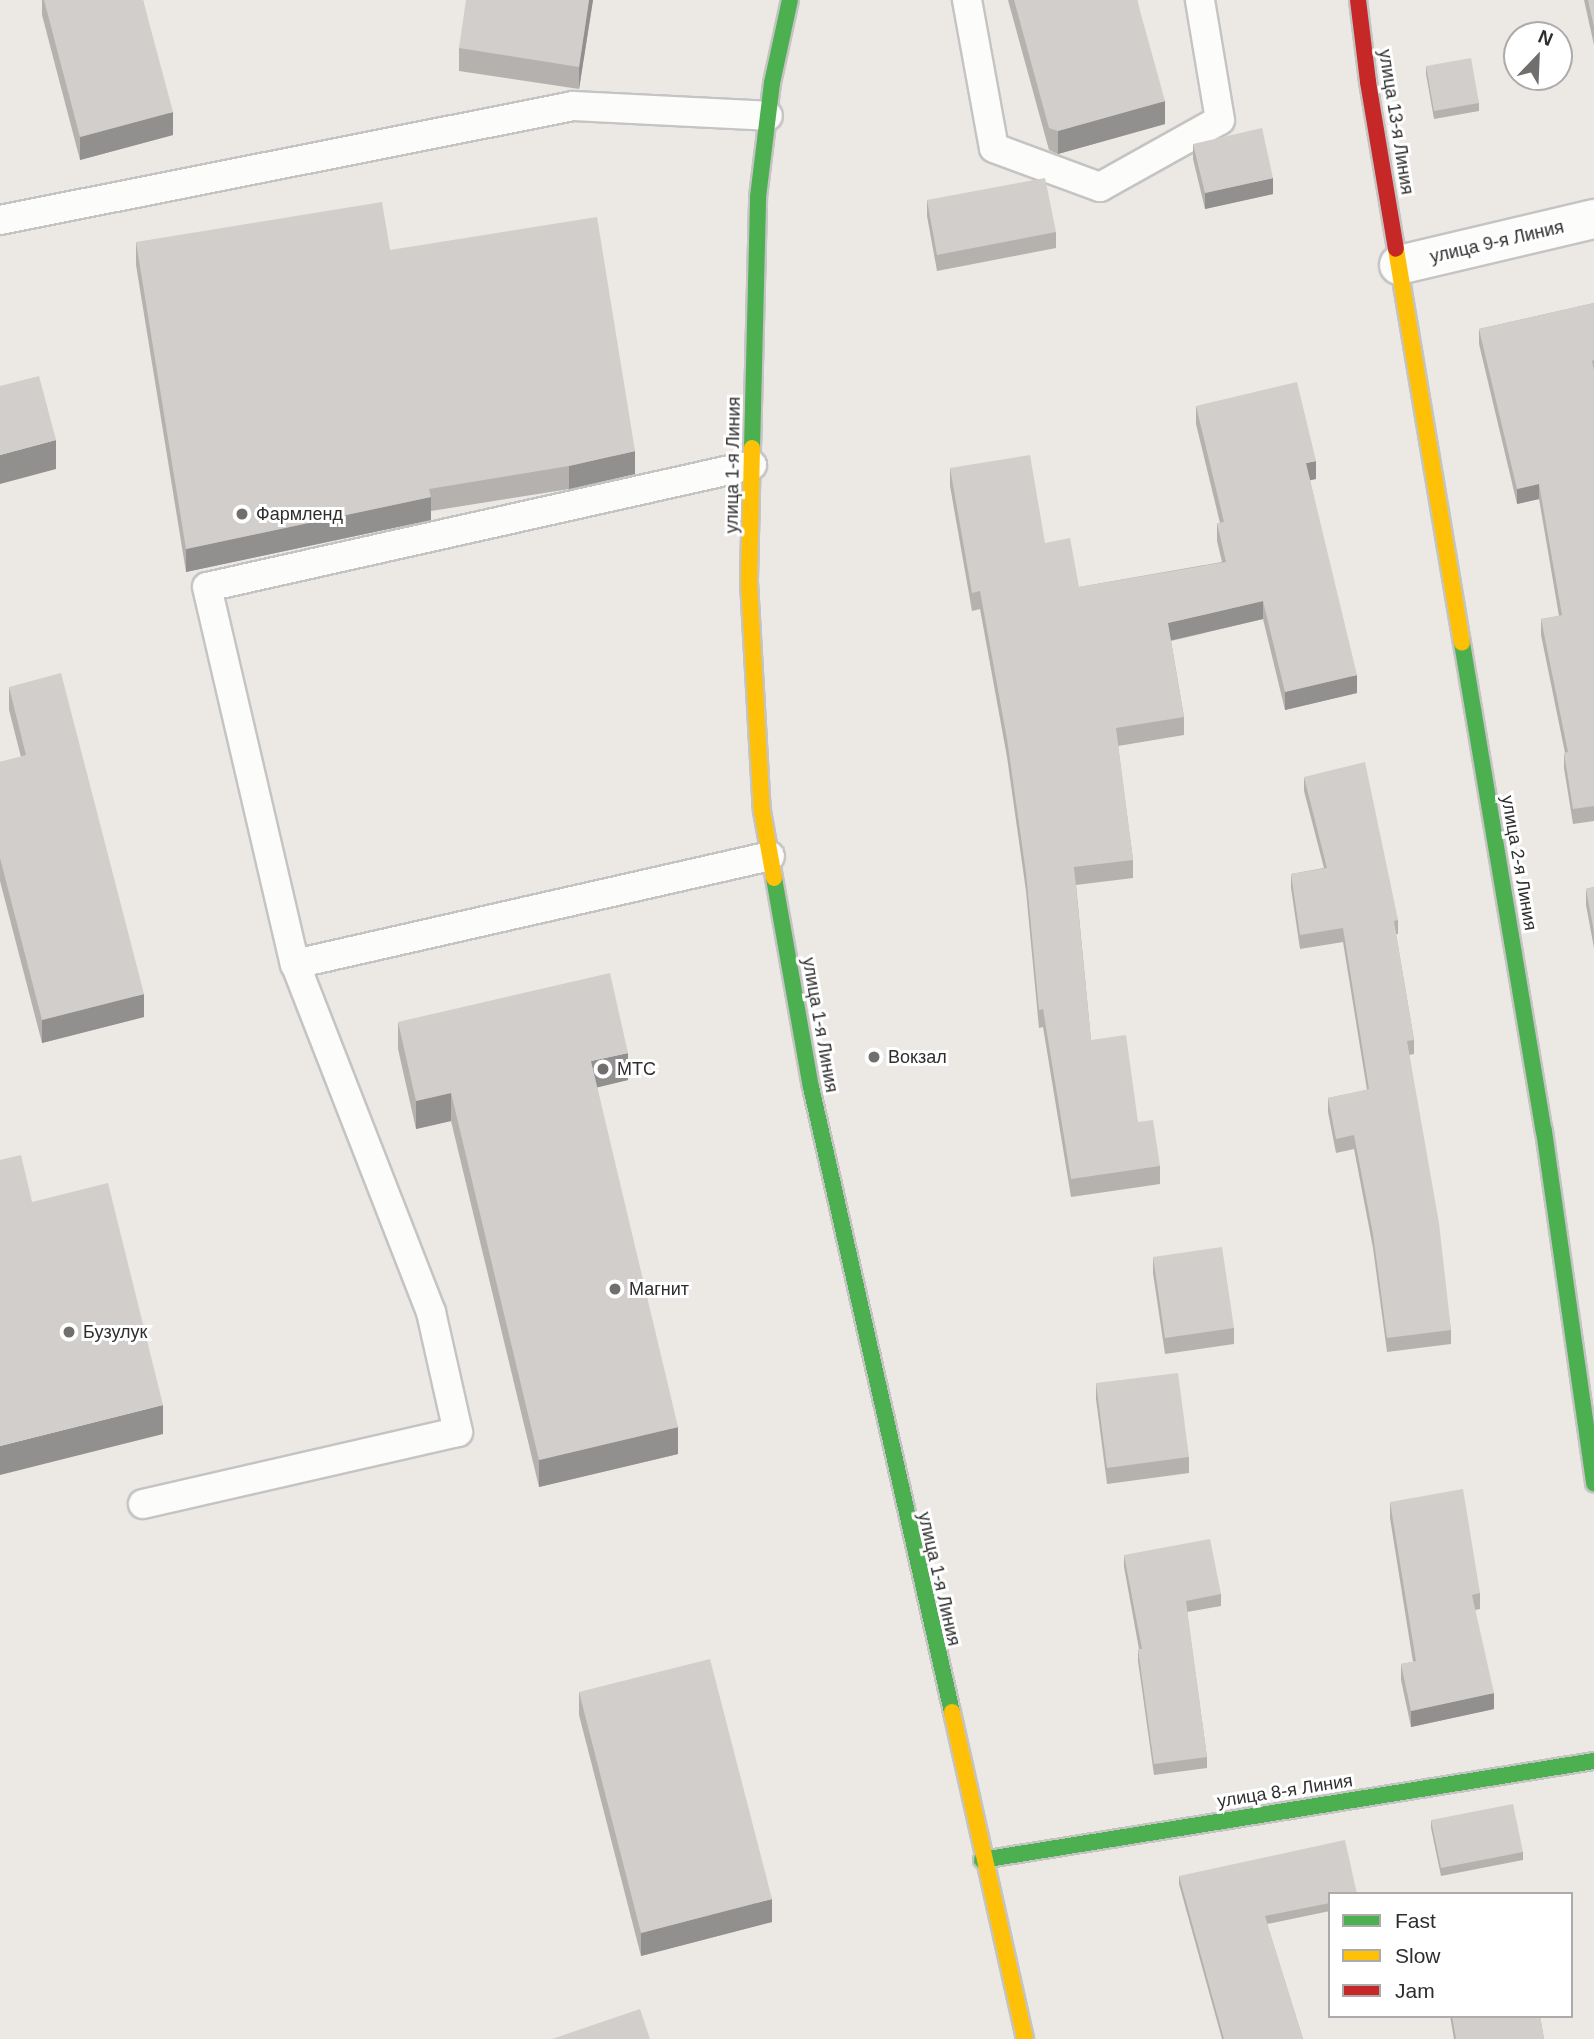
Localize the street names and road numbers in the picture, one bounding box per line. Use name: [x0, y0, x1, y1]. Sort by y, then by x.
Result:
street label: улица 13-я Линия: [1374, 48, 1418, 196]
street label: улица 9-я Линия: [1428, 216, 1566, 268]
street label: улица 1-я Линия: [721, 396, 745, 534]
street label: улица 2-я Линия: [1496, 794, 1542, 932]
street label: улица 1-я Линия: [797, 956, 843, 1094]
street label: улица 1-я Линия: [913, 1510, 965, 1648]
street label: улица 8-я Линия: [1216, 1770, 1354, 1812]

